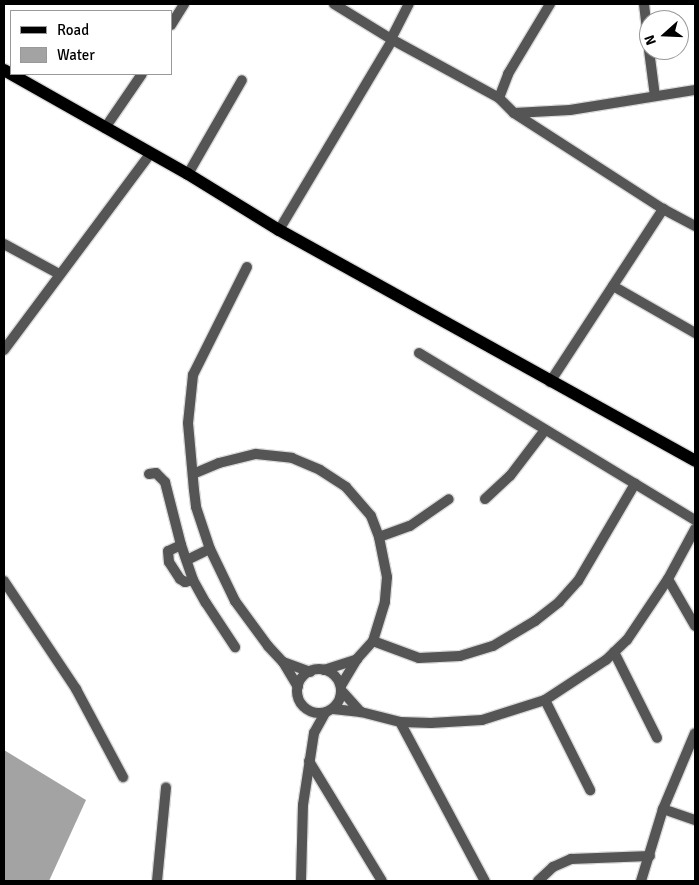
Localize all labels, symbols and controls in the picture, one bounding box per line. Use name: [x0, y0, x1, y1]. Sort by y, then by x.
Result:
legend: [10, 10, 172, 75]
north arrow: [639, 10, 689, 60]
text: Road: [57, 21, 89, 39]
text: N: [641, 32, 660, 47]
text: Water: [57, 46, 95, 64]

